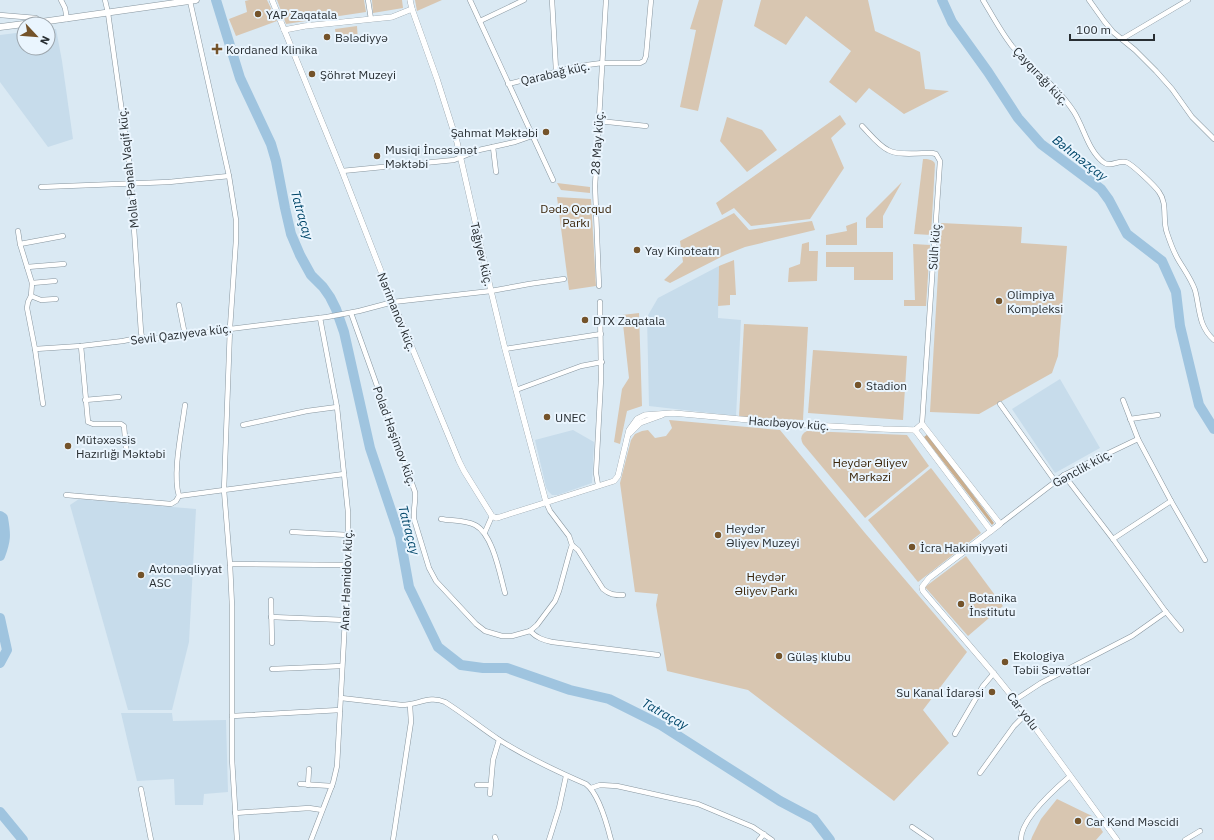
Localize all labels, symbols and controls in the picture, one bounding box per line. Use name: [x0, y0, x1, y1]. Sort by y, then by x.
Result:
place label: YAP Zaqatala: [266, 7, 338, 22]
marker: YAP Zaqatala: [253, 9, 263, 19]
north arrow: [16, 16, 56, 56]
scale bar: [1070, 16, 1154, 42]
text: 100 m: [1076, 22, 1111, 37]
place label: Bələdiyyə: [335, 30, 388, 45]
marker: Bələdiyyə: [322, 32, 332, 42]
text: N: [37, 34, 53, 47]
place label: Kordaned Klinika: [226, 42, 318, 57]
marker: Kordaned Klinika: [211, 43, 223, 55]
street label: Çayqırağı küç.: [1010, 43, 1072, 109]
street label: Qarabağ küç.: [519, 58, 591, 88]
place label: Şöhrət Muzeyi: [320, 67, 396, 82]
marker: Şöhrət Muzeyi: [307, 69, 317, 79]
street label: Molla Pənah Vaqif küç.: [114, 107, 142, 229]
street label: 28 May küç.: [587, 110, 607, 176]
place label: Şahmat Məktəbi: [451, 125, 538, 140]
marker: Şahmat Məktəbi: [541, 127, 551, 137]
water label: Bəhməzçay: [1049, 131, 1112, 185]
place label: Musiqi İncəsənət Məktəbi: [385, 142, 477, 171]
marker: Musiqi İncəsənət Məktəbi: [372, 151, 382, 161]
water label: Tatraçay: [287, 188, 317, 242]
park label: Dədə Qorqud Parkı: [540, 201, 612, 230]
street label: Tağıyev küç.: [467, 221, 497, 287]
street label: Sülh küç: [925, 224, 943, 270]
place label: Yay Kinoteatrı: [645, 243, 720, 258]
marker: Yay Kinoteatrı: [632, 245, 642, 255]
street label: Nərimanov küç.: [374, 270, 420, 354]
place label: Olimpiya Kompleksi: [1007, 287, 1063, 316]
marker: Olimpiya Kompleksi: [994, 296, 1004, 306]
place label: DTX Zaqatala: [593, 313, 665, 328]
marker: DTX Zaqatala: [580, 315, 590, 325]
street label: Sevil Qazıyeva küç.: [130, 320, 232, 348]
place label: Stadion: [866, 378, 907, 393]
marker: Stadion: [853, 380, 863, 390]
street label: Polad Həşimov küç.: [370, 384, 420, 488]
place label: UNEC: [555, 410, 587, 425]
marker: UNEC: [542, 412, 552, 422]
street label: Hacıbəyov küç.: [748, 413, 830, 433]
place label: Mütəxəssis Hazırlığı Məktəbi: [76, 432, 166, 461]
marker: Mütəxəssis Hazırlığı Məktəbi: [63, 441, 73, 451]
street label: Gənclik küç.: [1050, 446, 1114, 490]
park label: Heydər Əliyev Mərkəzi: [833, 455, 907, 484]
water label: Tatraçay: [394, 503, 424, 557]
place label: Heydər Əliyev Muzeyi: [726, 521, 799, 550]
street label: Anar Həmidov küç.: [337, 529, 355, 631]
marker: Heydər Əliyev Muzeyi: [713, 530, 723, 540]
place label: İcra Hakimiyyəti: [920, 540, 1008, 555]
marker: İcra Hakimiyyəti: [907, 542, 917, 552]
place label: Avtonəqliyyat ASC: [149, 561, 222, 590]
park label: Heydər Əliyev Parkı: [734, 569, 798, 598]
marker: Avtonəqliyyat ASC: [136, 570, 146, 580]
place label: Botanika İnstitutu: [969, 590, 1017, 619]
marker: Botanika İnstitutu: [956, 599, 966, 609]
place label: Ekologiya Təbii Sərvətlər: [1013, 648, 1091, 677]
place label: Güləş klubu: [787, 649, 851, 664]
marker: Güləş klubu: [774, 651, 784, 661]
marker: Ekologiya Təbii Sərvətlər: [1000, 657, 1010, 667]
place label: Su Kanal İdarəsi: [896, 685, 984, 700]
marker: Su Kanal İdarəsi: [987, 687, 997, 697]
street label: Car yolu: [1004, 689, 1042, 733]
water label: Tatraçay: [639, 694, 692, 734]
place label: Car Kənd Məscidi: [1086, 814, 1179, 829]
marker: Car Kənd Məscidi: [1073, 816, 1083, 826]

